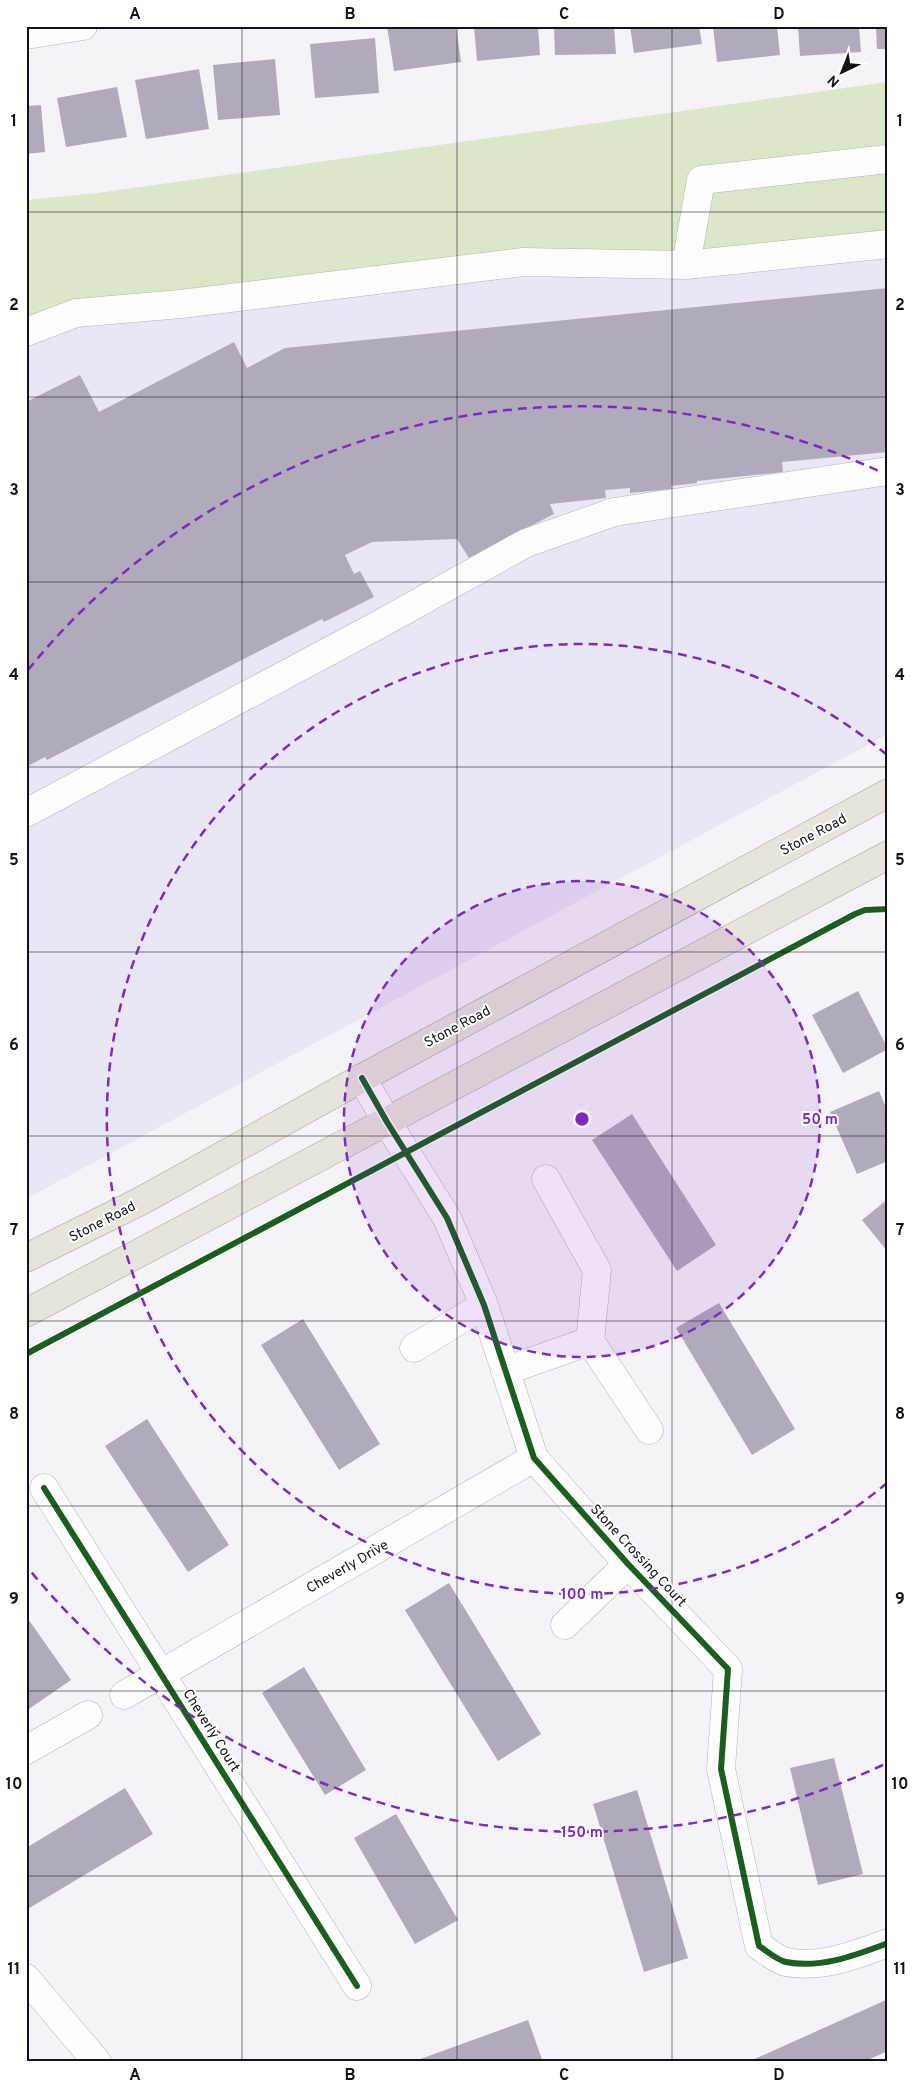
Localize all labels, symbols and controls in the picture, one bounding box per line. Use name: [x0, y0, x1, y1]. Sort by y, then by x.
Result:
text: A: [129, 5, 141, 25]
text: B: [344, 5, 356, 25]
text: C: [559, 5, 569, 25]
text: D: [773, 5, 785, 25]
north arrow: [816, 48, 866, 98]
text: N: [825, 71, 844, 90]
text: 1: [11, 112, 17, 132]
text: 1: [897, 112, 903, 132]
text: 2: [9, 296, 19, 316]
text: 2: [895, 296, 905, 316]
text: 3: [9, 481, 19, 501]
text: 3: [895, 481, 905, 501]
text: 4: [9, 666, 19, 686]
text: 4: [895, 666, 905, 686]
street label: Stone Road: [778, 811, 850, 860]
text: 5: [9, 851, 19, 871]
text: 5: [895, 851, 905, 871]
street label: Stone Road: [422, 1003, 494, 1052]
text: 6: [9, 1036, 19, 1056]
text: 6: [895, 1036, 905, 1056]
centre of rings: [573, 1110, 591, 1128]
text: 50 m: [802, 1111, 838, 1130]
street label: Stone Road: [67, 1198, 139, 1246]
text: 7: [10, 1221, 18, 1241]
text: 7: [896, 1221, 904, 1241]
text: 8: [9, 1405, 19, 1425]
text: 8: [895, 1405, 905, 1425]
street label: Stone Crossing Court: [586, 1501, 690, 1611]
street label: Cheverly Drive: [304, 1537, 392, 1598]
text: 100 m: [561, 1586, 603, 1605]
text: 9: [9, 1590, 19, 1610]
text: 9: [895, 1590, 905, 1610]
street label: Cheverly Court: [178, 1686, 243, 1775]
text: 10: [6, 1775, 22, 1795]
text: 10: [892, 1775, 908, 1795]
text: 150 m: [561, 1824, 603, 1843]
text: 11: [8, 1960, 20, 1980]
text: 11: [894, 1960, 906, 1980]
text: A: [129, 2066, 141, 2086]
text: B: [344, 2066, 356, 2086]
text: C: [559, 2066, 569, 2086]
text: D: [773, 2066, 785, 2086]

